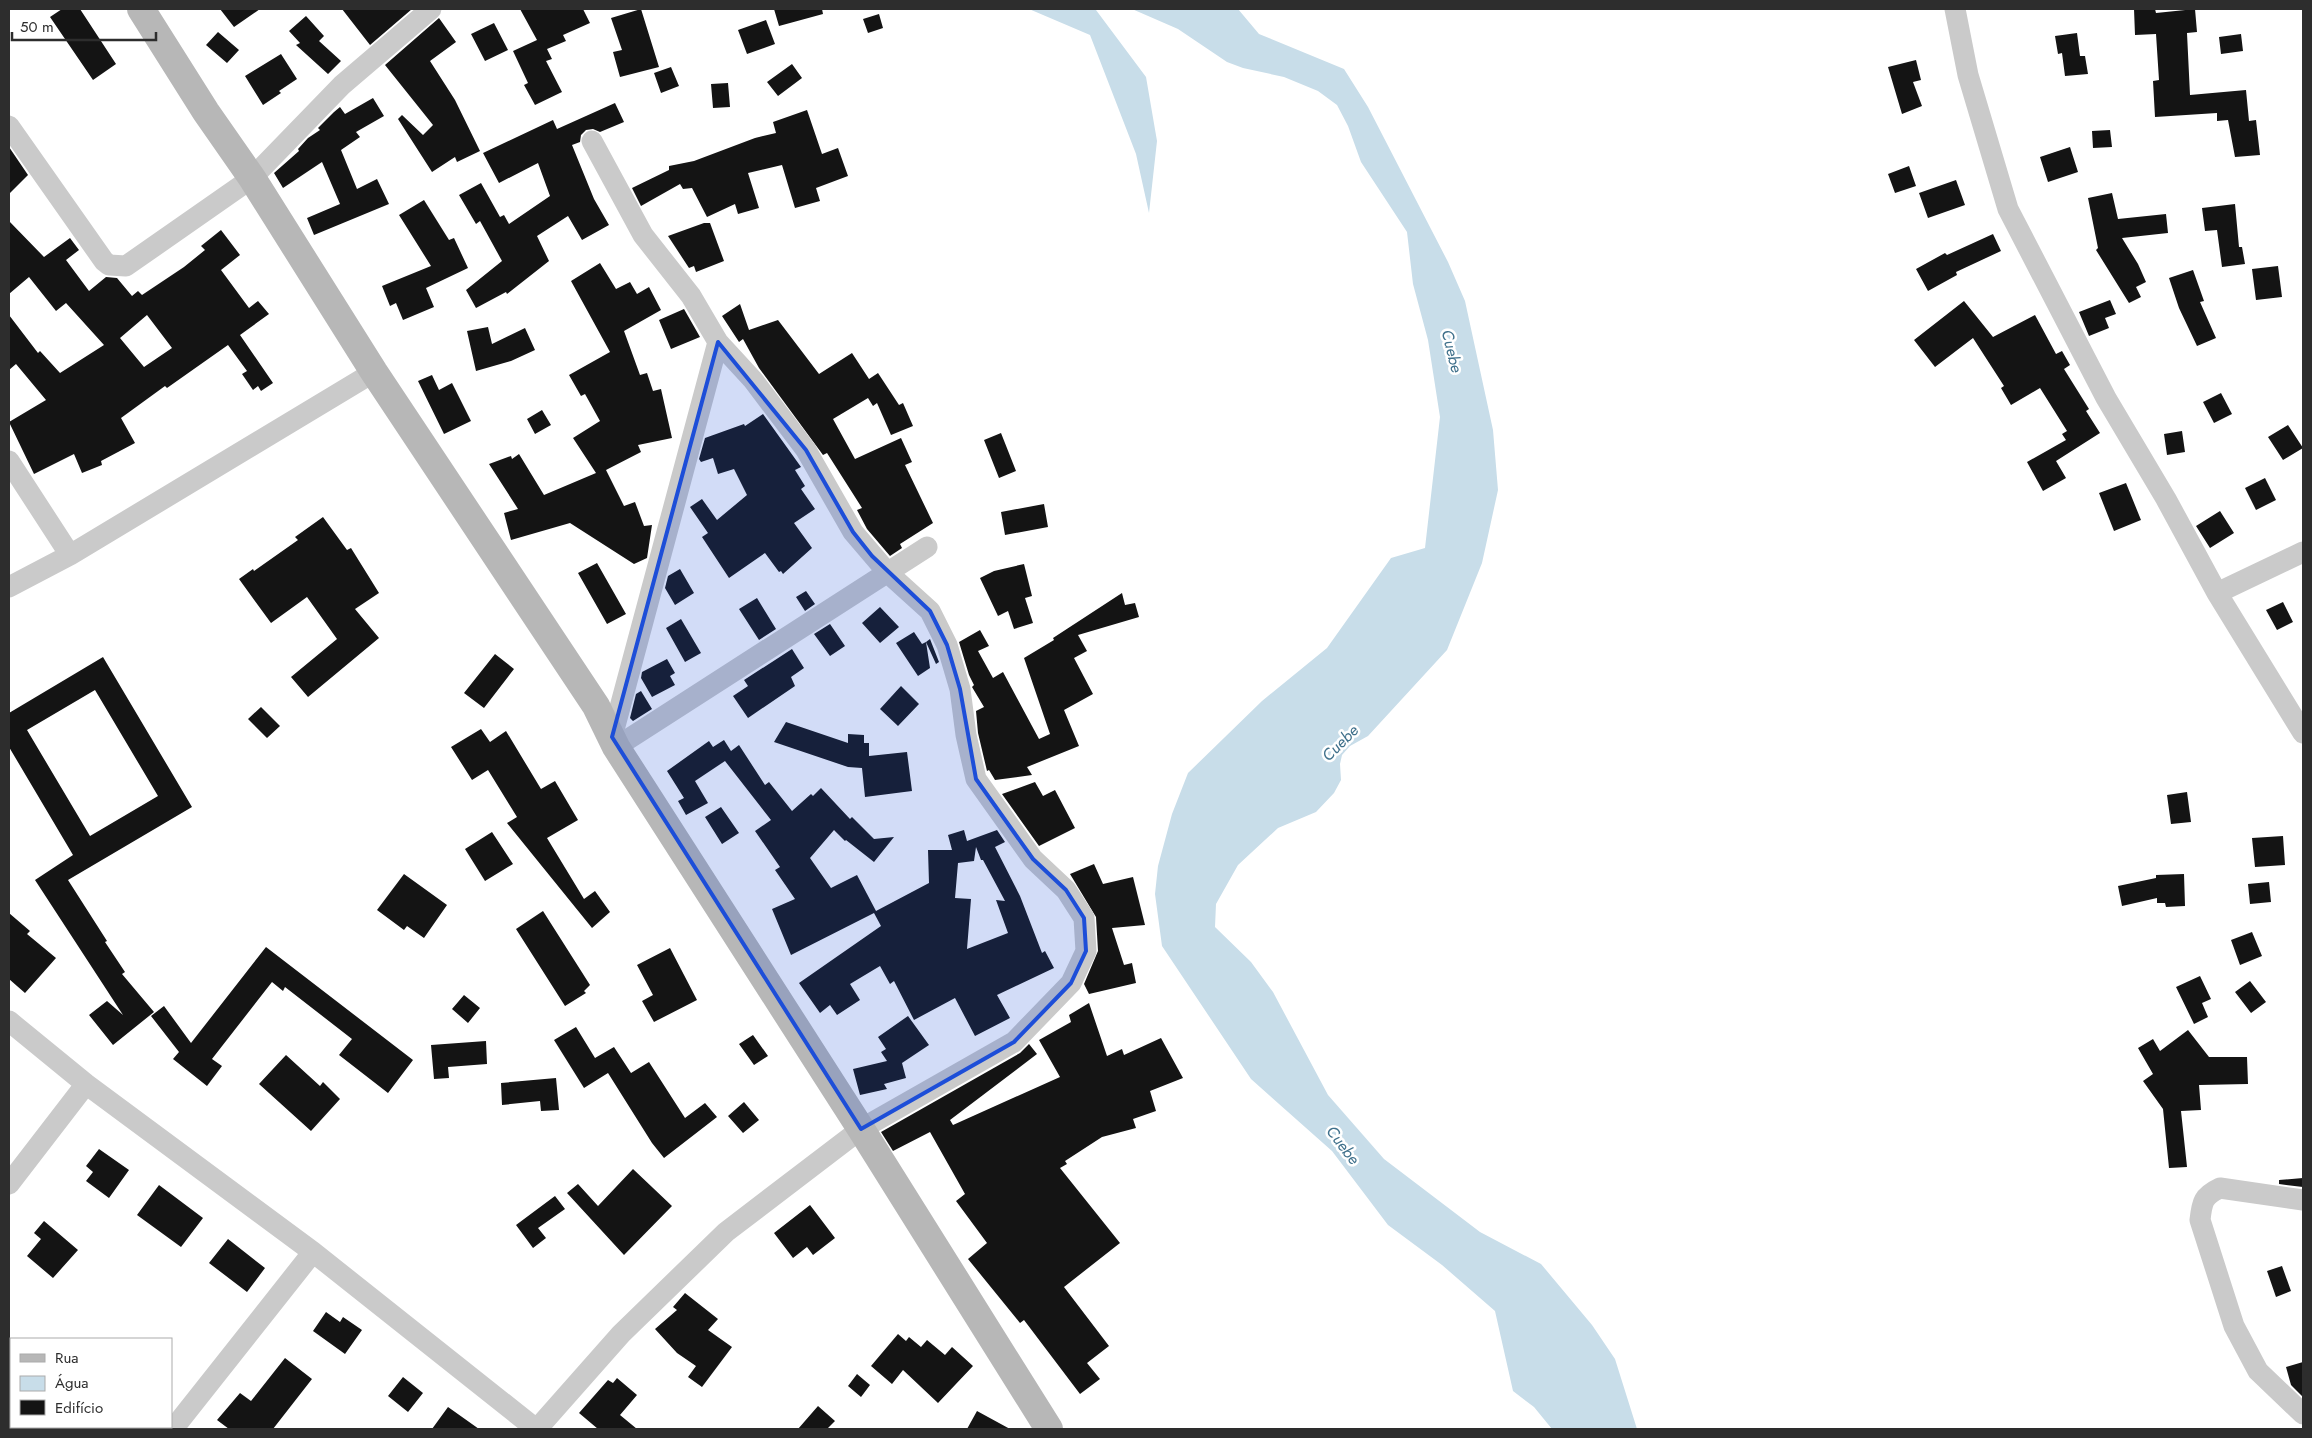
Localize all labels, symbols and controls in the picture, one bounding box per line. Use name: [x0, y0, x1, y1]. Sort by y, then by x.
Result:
scale bar: [12, 10, 156, 42]
text: 50 m: [20, 16, 54, 38]
water label: Cuebe: [1436, 327, 1468, 375]
water label: Cuebe: [1316, 719, 1364, 767]
water label: Cuebe: [1321, 1121, 1365, 1169]
legend: [10, 1338, 172, 1428]
text: Rua: [55, 1347, 79, 1369]
text: Água: [55, 1372, 89, 1394]
text: Edifício: [55, 1397, 103, 1419]

